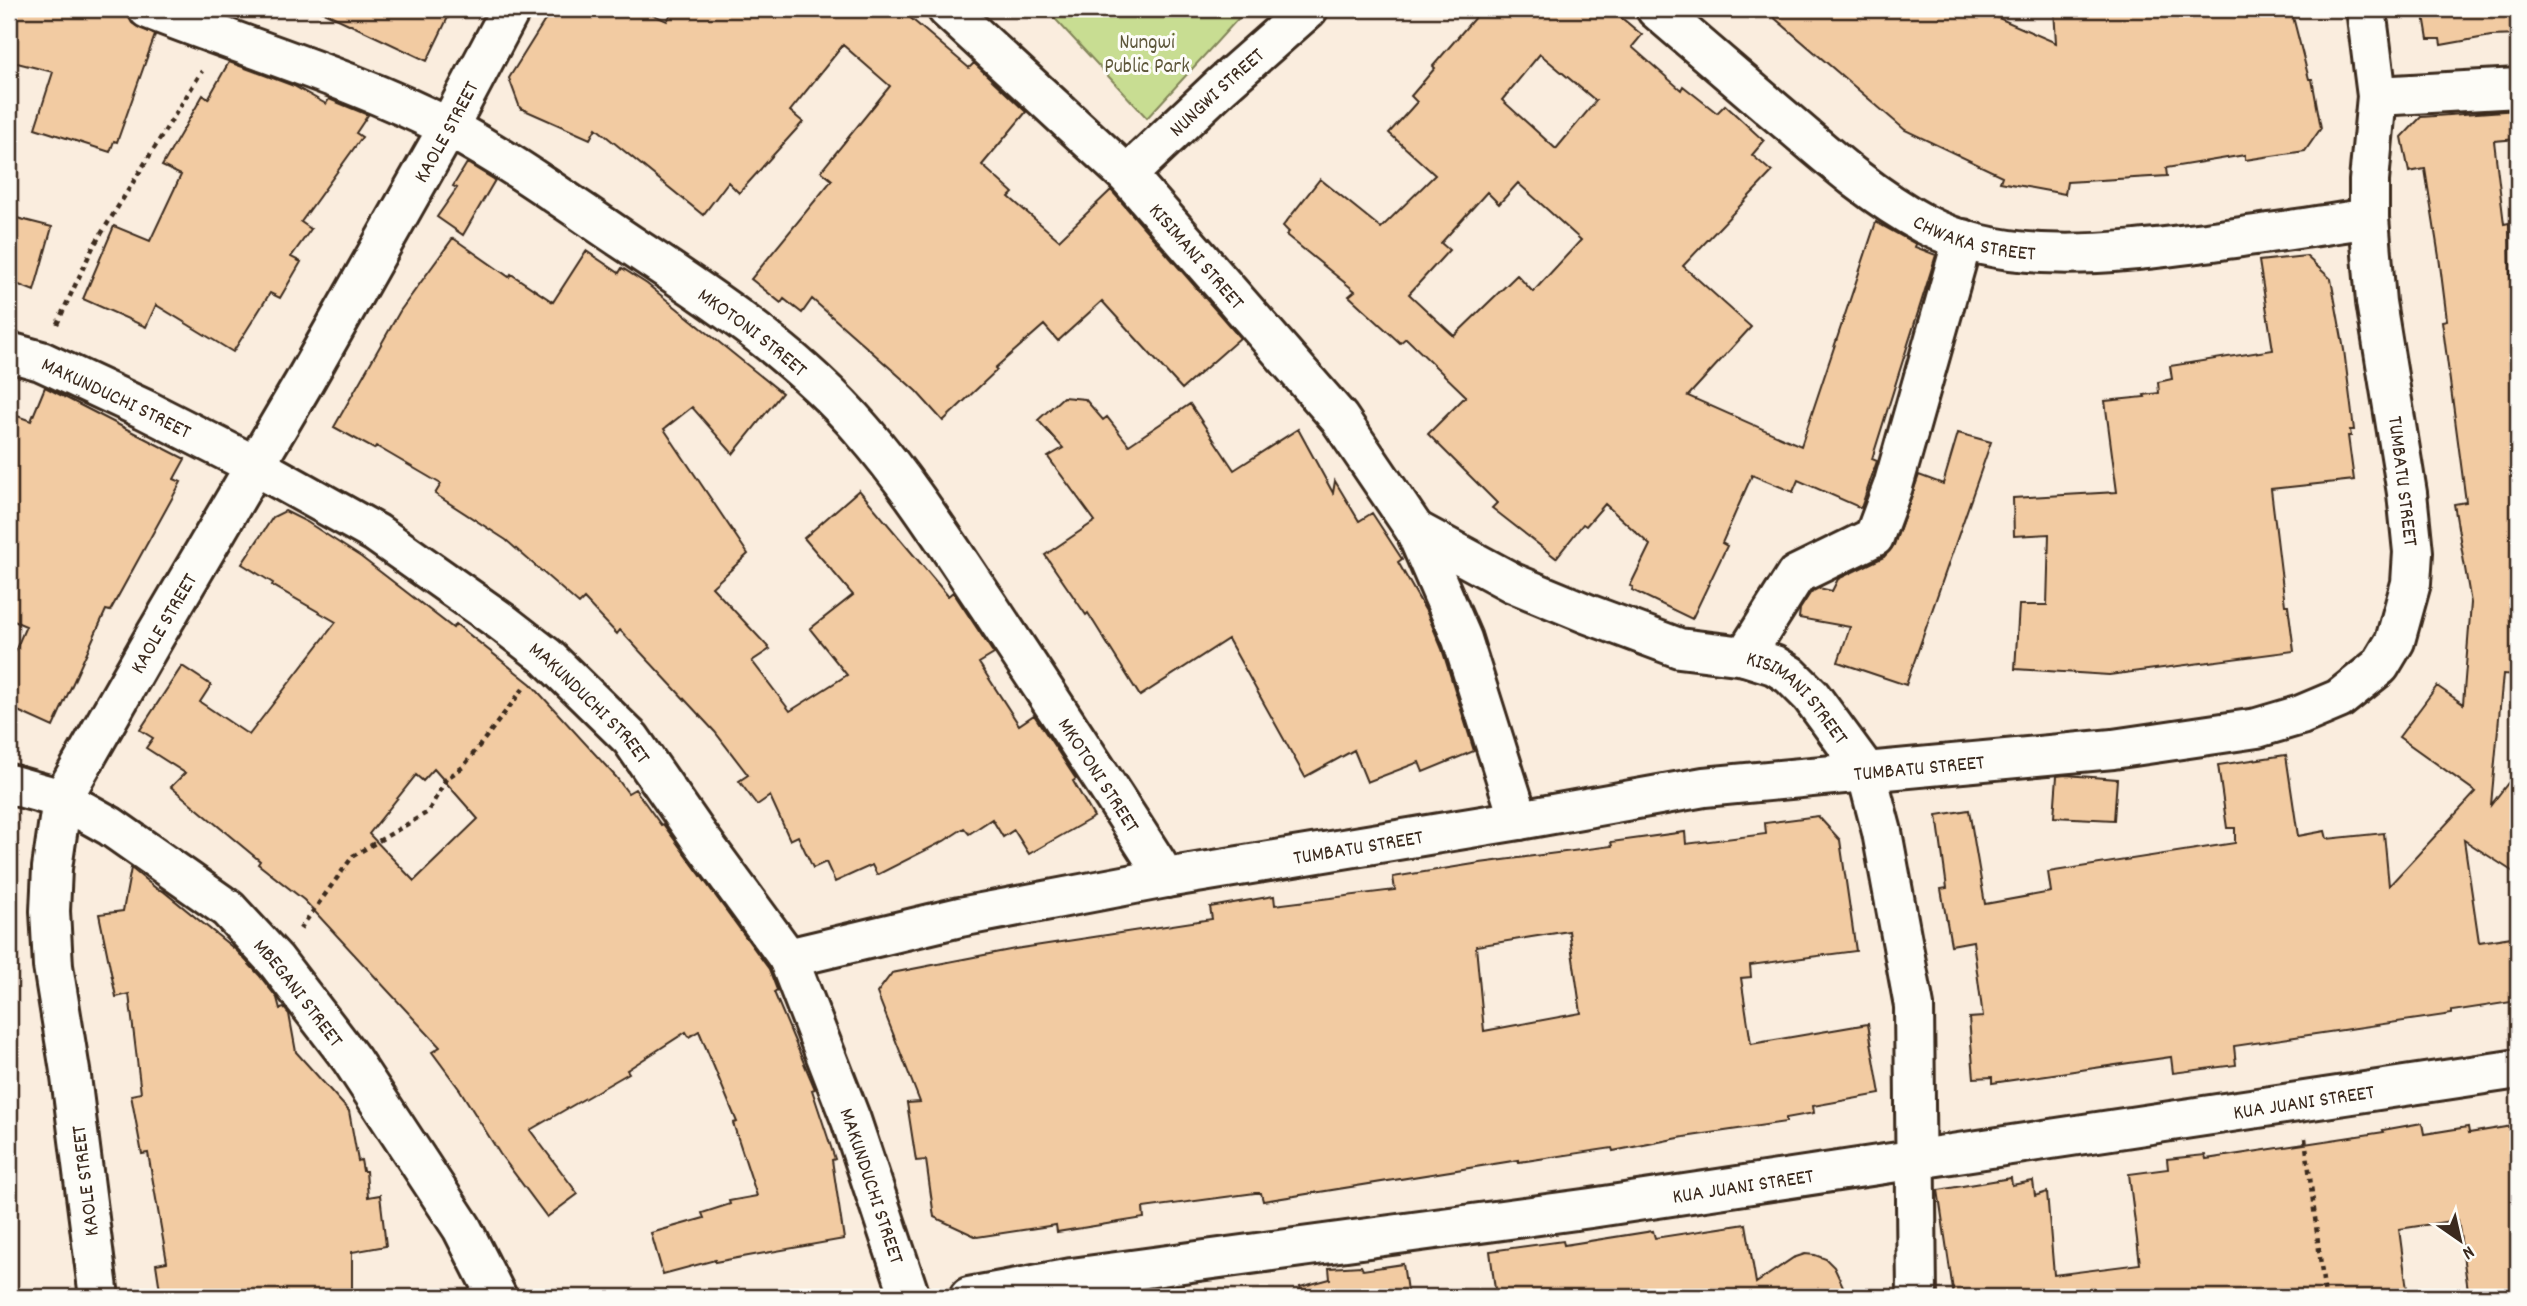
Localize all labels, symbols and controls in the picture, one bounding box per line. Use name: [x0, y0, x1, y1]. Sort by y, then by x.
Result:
park label: Nungwi Public Park: [1104, 29, 1190, 83]
street label: NUNGWI STREET: [1164, 42, 1273, 146]
street label: KAOLE STREET: [408, 76, 488, 189]
street label: KISIMANI STREET: [1140, 198, 1251, 318]
street label: CHWAKA STREET: [1906, 209, 2037, 271]
street label: MKOTONI STREET: [690, 282, 813, 386]
street label: MAKUNDUCHI STREET: [36, 351, 196, 449]
street label: TUMBATU STREET: [2378, 415, 2424, 549]
street label: KAOLE STREET: [124, 568, 207, 680]
street label: MAKUNDUCHI STREET: [521, 636, 656, 772]
street label: KISIMANI STREET: [1742, 645, 1854, 753]
street label: MKOTONI STREET: [1048, 713, 1146, 840]
street label: TUMBATU STREET: [1853, 749, 1986, 791]
street label: TUMBATU STREET: [1291, 824, 1426, 875]
street label: MBEGANI STREET: [245, 933, 349, 1055]
street label: KUA JUANI STREET: [2231, 1079, 2377, 1130]
street label: MAKUNDUCHI STREET: [830, 1104, 910, 1269]
street label: KAOLE STREET: [65, 1123, 109, 1238]
street label: KUA JUANI STREET: [1671, 1163, 1817, 1214]
north arrow: [2426, 1204, 2496, 1274]
text: N: [2456, 1237, 2479, 1265]

